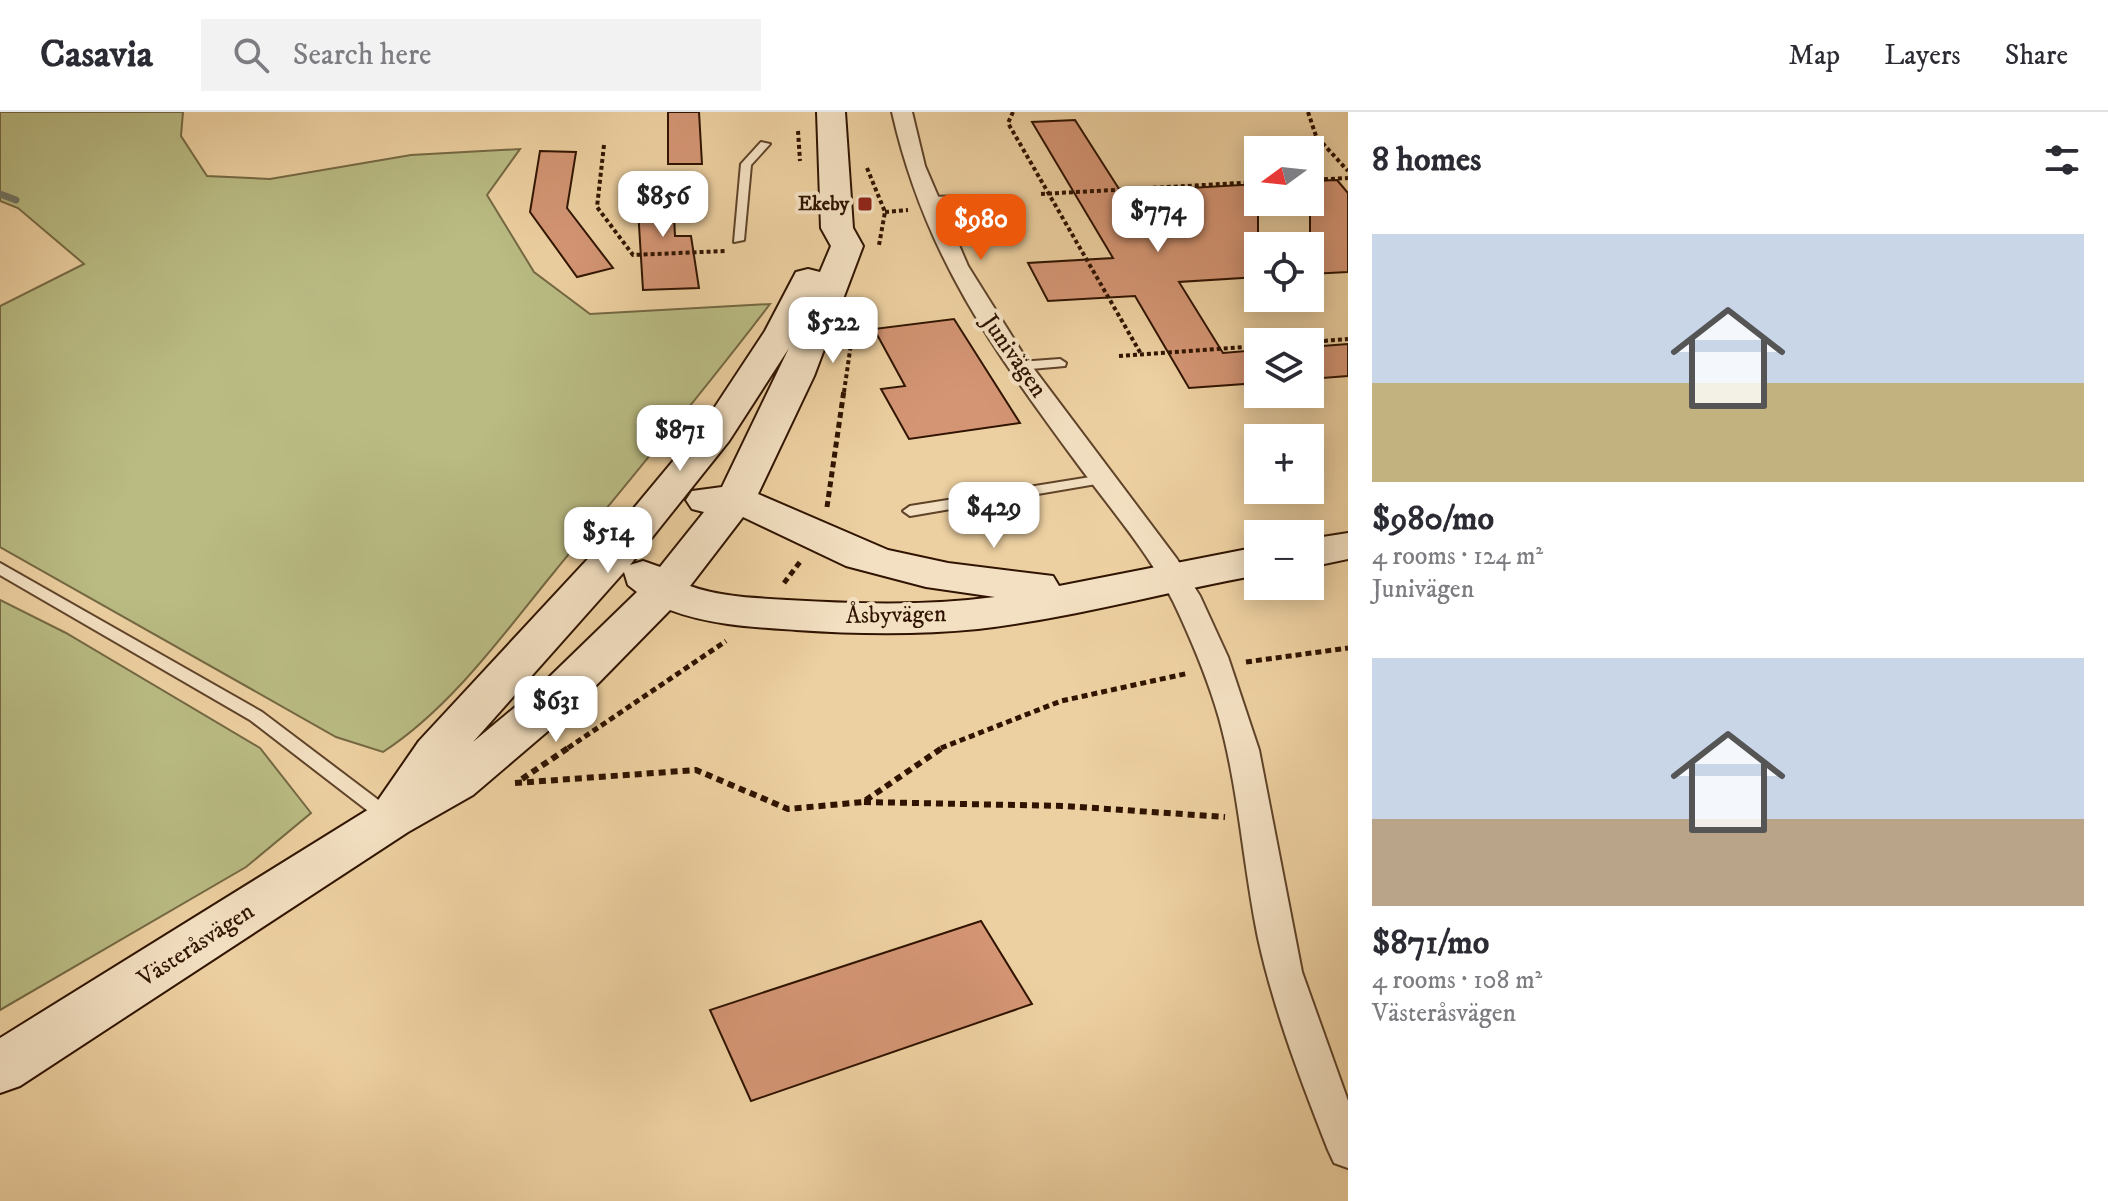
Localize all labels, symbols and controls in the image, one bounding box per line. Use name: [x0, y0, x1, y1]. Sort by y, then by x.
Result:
search box: [201, 19, 761, 91]
text: Casavia: [40, 31, 153, 79]
icon: search: [229, 33, 273, 77]
text: Search here: [293, 37, 431, 74]
text: Map: [1789, 38, 1840, 73]
text: Layers: [1884, 38, 1961, 73]
text: Share: [2005, 38, 2068, 73]
north arrow: [1244, 136, 1324, 216]
map controls: [1244, 136, 1324, 600]
icon: filters: [2040, 138, 2084, 182]
text: 8 homes: [1372, 139, 1481, 181]
pin: $856: [616, 171, 710, 239]
text: $856: [636, 180, 690, 213]
pin: $774: [1111, 186, 1205, 254]
place label: Ekeby: [798, 192, 849, 217]
pin: $980: [934, 194, 1028, 262]
marker: Ekeby: [856, 195, 874, 213]
text: $774: [1130, 195, 1186, 228]
text: $980: [954, 203, 1008, 236]
button: locate: [1244, 232, 1324, 312]
icon: home: [1656, 286, 1800, 430]
pin: $522: [786, 297, 880, 365]
text: $522: [807, 306, 859, 339]
street label: Junivägen: [974, 307, 1054, 404]
button: layers: [1244, 328, 1324, 408]
pin: $871: [633, 405, 727, 473]
text: $871: [655, 414, 705, 447]
button: +: [1244, 424, 1324, 504]
pin: $429: [947, 482, 1041, 550]
text: $429: [967, 491, 1021, 524]
text: $980/mo: [1372, 498, 1494, 540]
pin: $514: [561, 507, 655, 575]
text: $514: [582, 516, 634, 549]
button: −: [1244, 520, 1324, 600]
text: 4 rooms · 124 m²: [1372, 540, 1543, 573]
text: Junivägen: [1372, 573, 1474, 606]
street label: Åsbyvägen: [845, 598, 947, 631]
pin: $631: [509, 676, 603, 744]
text: $631: [533, 685, 579, 718]
icon: home: [1656, 710, 1800, 854]
street label: Västeråsvägen: [131, 896, 260, 994]
text: $871/mo: [1372, 922, 1489, 964]
text: 4 rooms · 108 m²: [1372, 964, 1542, 997]
text: Västeråsvägen: [1372, 997, 1516, 1030]

